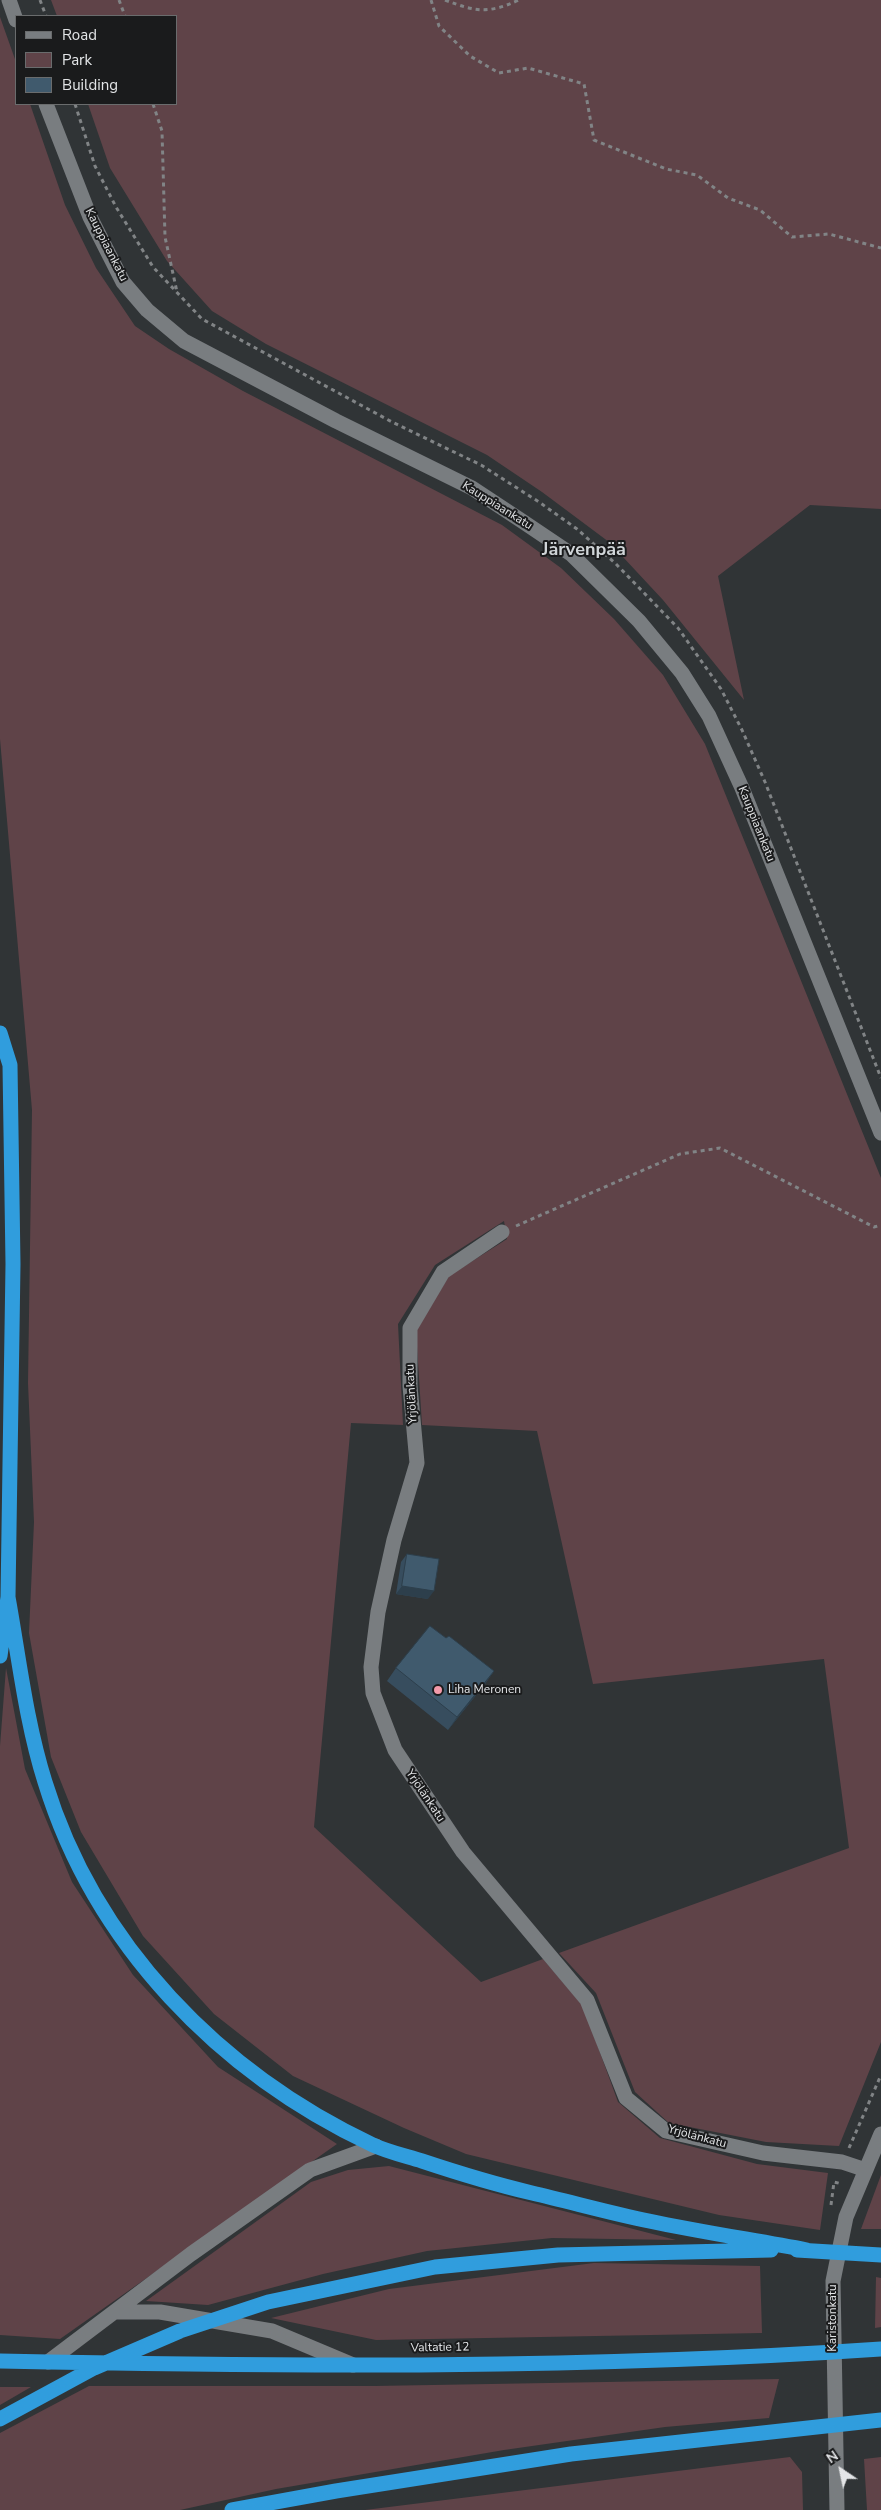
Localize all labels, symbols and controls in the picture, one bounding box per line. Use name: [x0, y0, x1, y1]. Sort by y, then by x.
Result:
legend: [15, 15, 178, 105]
text: Road: [62, 25, 97, 45]
text: Park: [62, 50, 92, 70]
text: Building: [62, 75, 118, 95]
street label: Kauppiaankatu: [81, 206, 131, 284]
street label: Kauppiaankatu: [459, 479, 535, 533]
district label: Järvenpää: [542, 540, 626, 562]
street label: Kauppiaankatu: [734, 784, 778, 864]
street label: Yrjölänkatu: [403, 1364, 421, 1424]
place label: Liha Meronen: [448, 1683, 521, 1697]
marker: Liha Meronen: [432, 1684, 444, 1696]
street label: Yrjölänkatu: [402, 1767, 448, 1825]
street label: Yrjölänkatu: [666, 2122, 728, 2152]
street label: Karistonkatu: [826, 2284, 840, 2352]
street label: Valtatie 12: [410, 2340, 470, 2356]
north arrow: [816, 2445, 866, 2495]
text: N: [823, 2446, 842, 2468]

